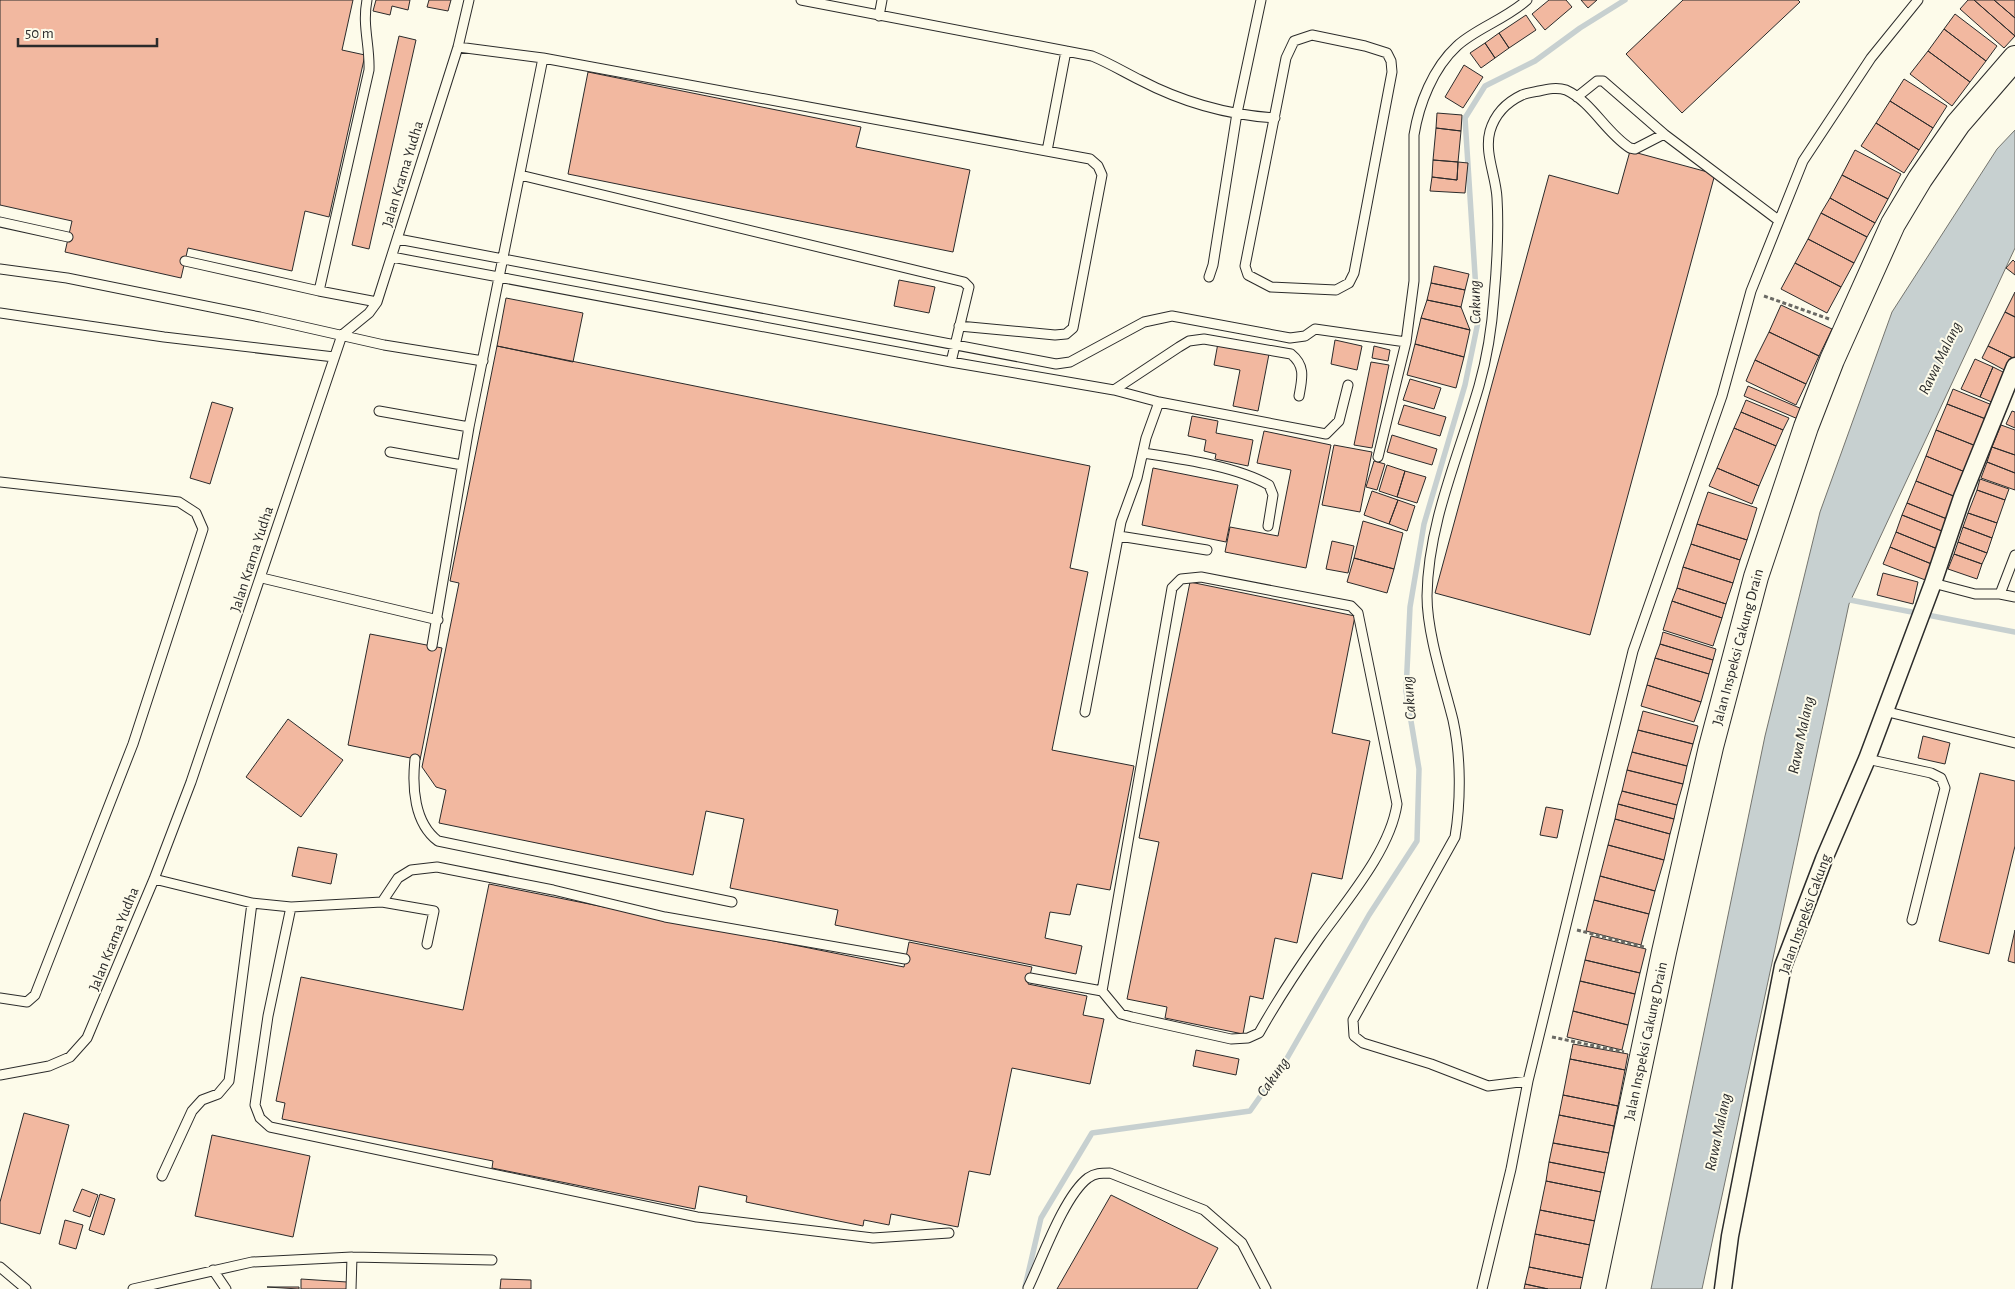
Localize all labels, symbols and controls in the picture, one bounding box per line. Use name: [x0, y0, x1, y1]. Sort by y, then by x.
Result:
scale bar: [18, 15, 156, 47]
text: 50 m: [25, 26, 54, 41]
street label: Jalan Krama Yudha: [380, 119, 426, 229]
water label: Cakung: [1467, 280, 1483, 324]
water label: Rawa Malang: [1916, 319, 1964, 397]
street label: Jalan Krama Yudha: [228, 504, 276, 614]
street label: Jalan Inspeksi Cakung Drain: [1710, 567, 1766, 727]
water label: Cakung: [1399, 675, 1419, 721]
water label: Rawa Malang: [1785, 695, 1817, 775]
street label: Jalan Inspeksi Cakung: [1776, 851, 1834, 976]
street label: Jalan Krama Yudha: [86, 885, 142, 993]
street label: Jalan Inspeksi Cakung Drain: [1622, 960, 1670, 1122]
water label: Cakung: [1254, 1054, 1292, 1100]
water label: Rawa Malang: [1702, 1092, 1734, 1172]

